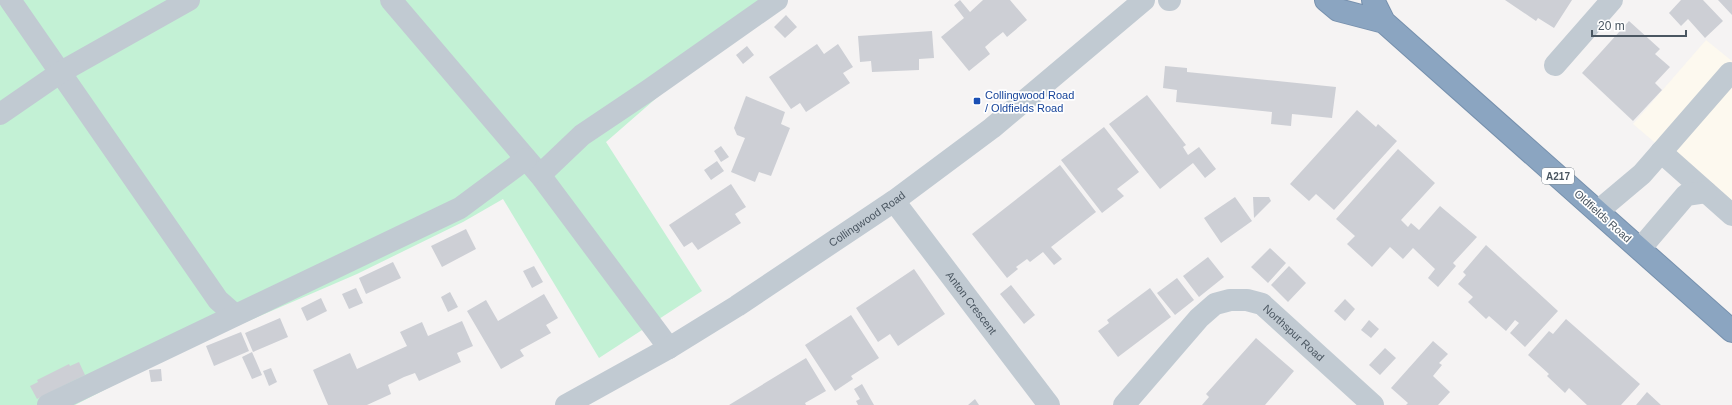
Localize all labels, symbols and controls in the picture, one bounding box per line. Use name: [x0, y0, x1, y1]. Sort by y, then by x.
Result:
scale bar: [1592, 12, 1686, 38]
text: 20 m: [1598, 19, 1625, 33]
place label: Collingwood Road / Oldfields Road: [985, 89, 1074, 114]
marker: Collingwood Road / Oldfields Road: [972, 96, 982, 106]
road number: A217: [1542, 168, 1574, 184]
street label: Oldfields Road: [1572, 187, 1634, 245]
street label: Collingwood Road: [826, 189, 907, 249]
street label: Anton Crescent: [944, 269, 999, 337]
street label: Northspur Road: [1261, 302, 1326, 363]

